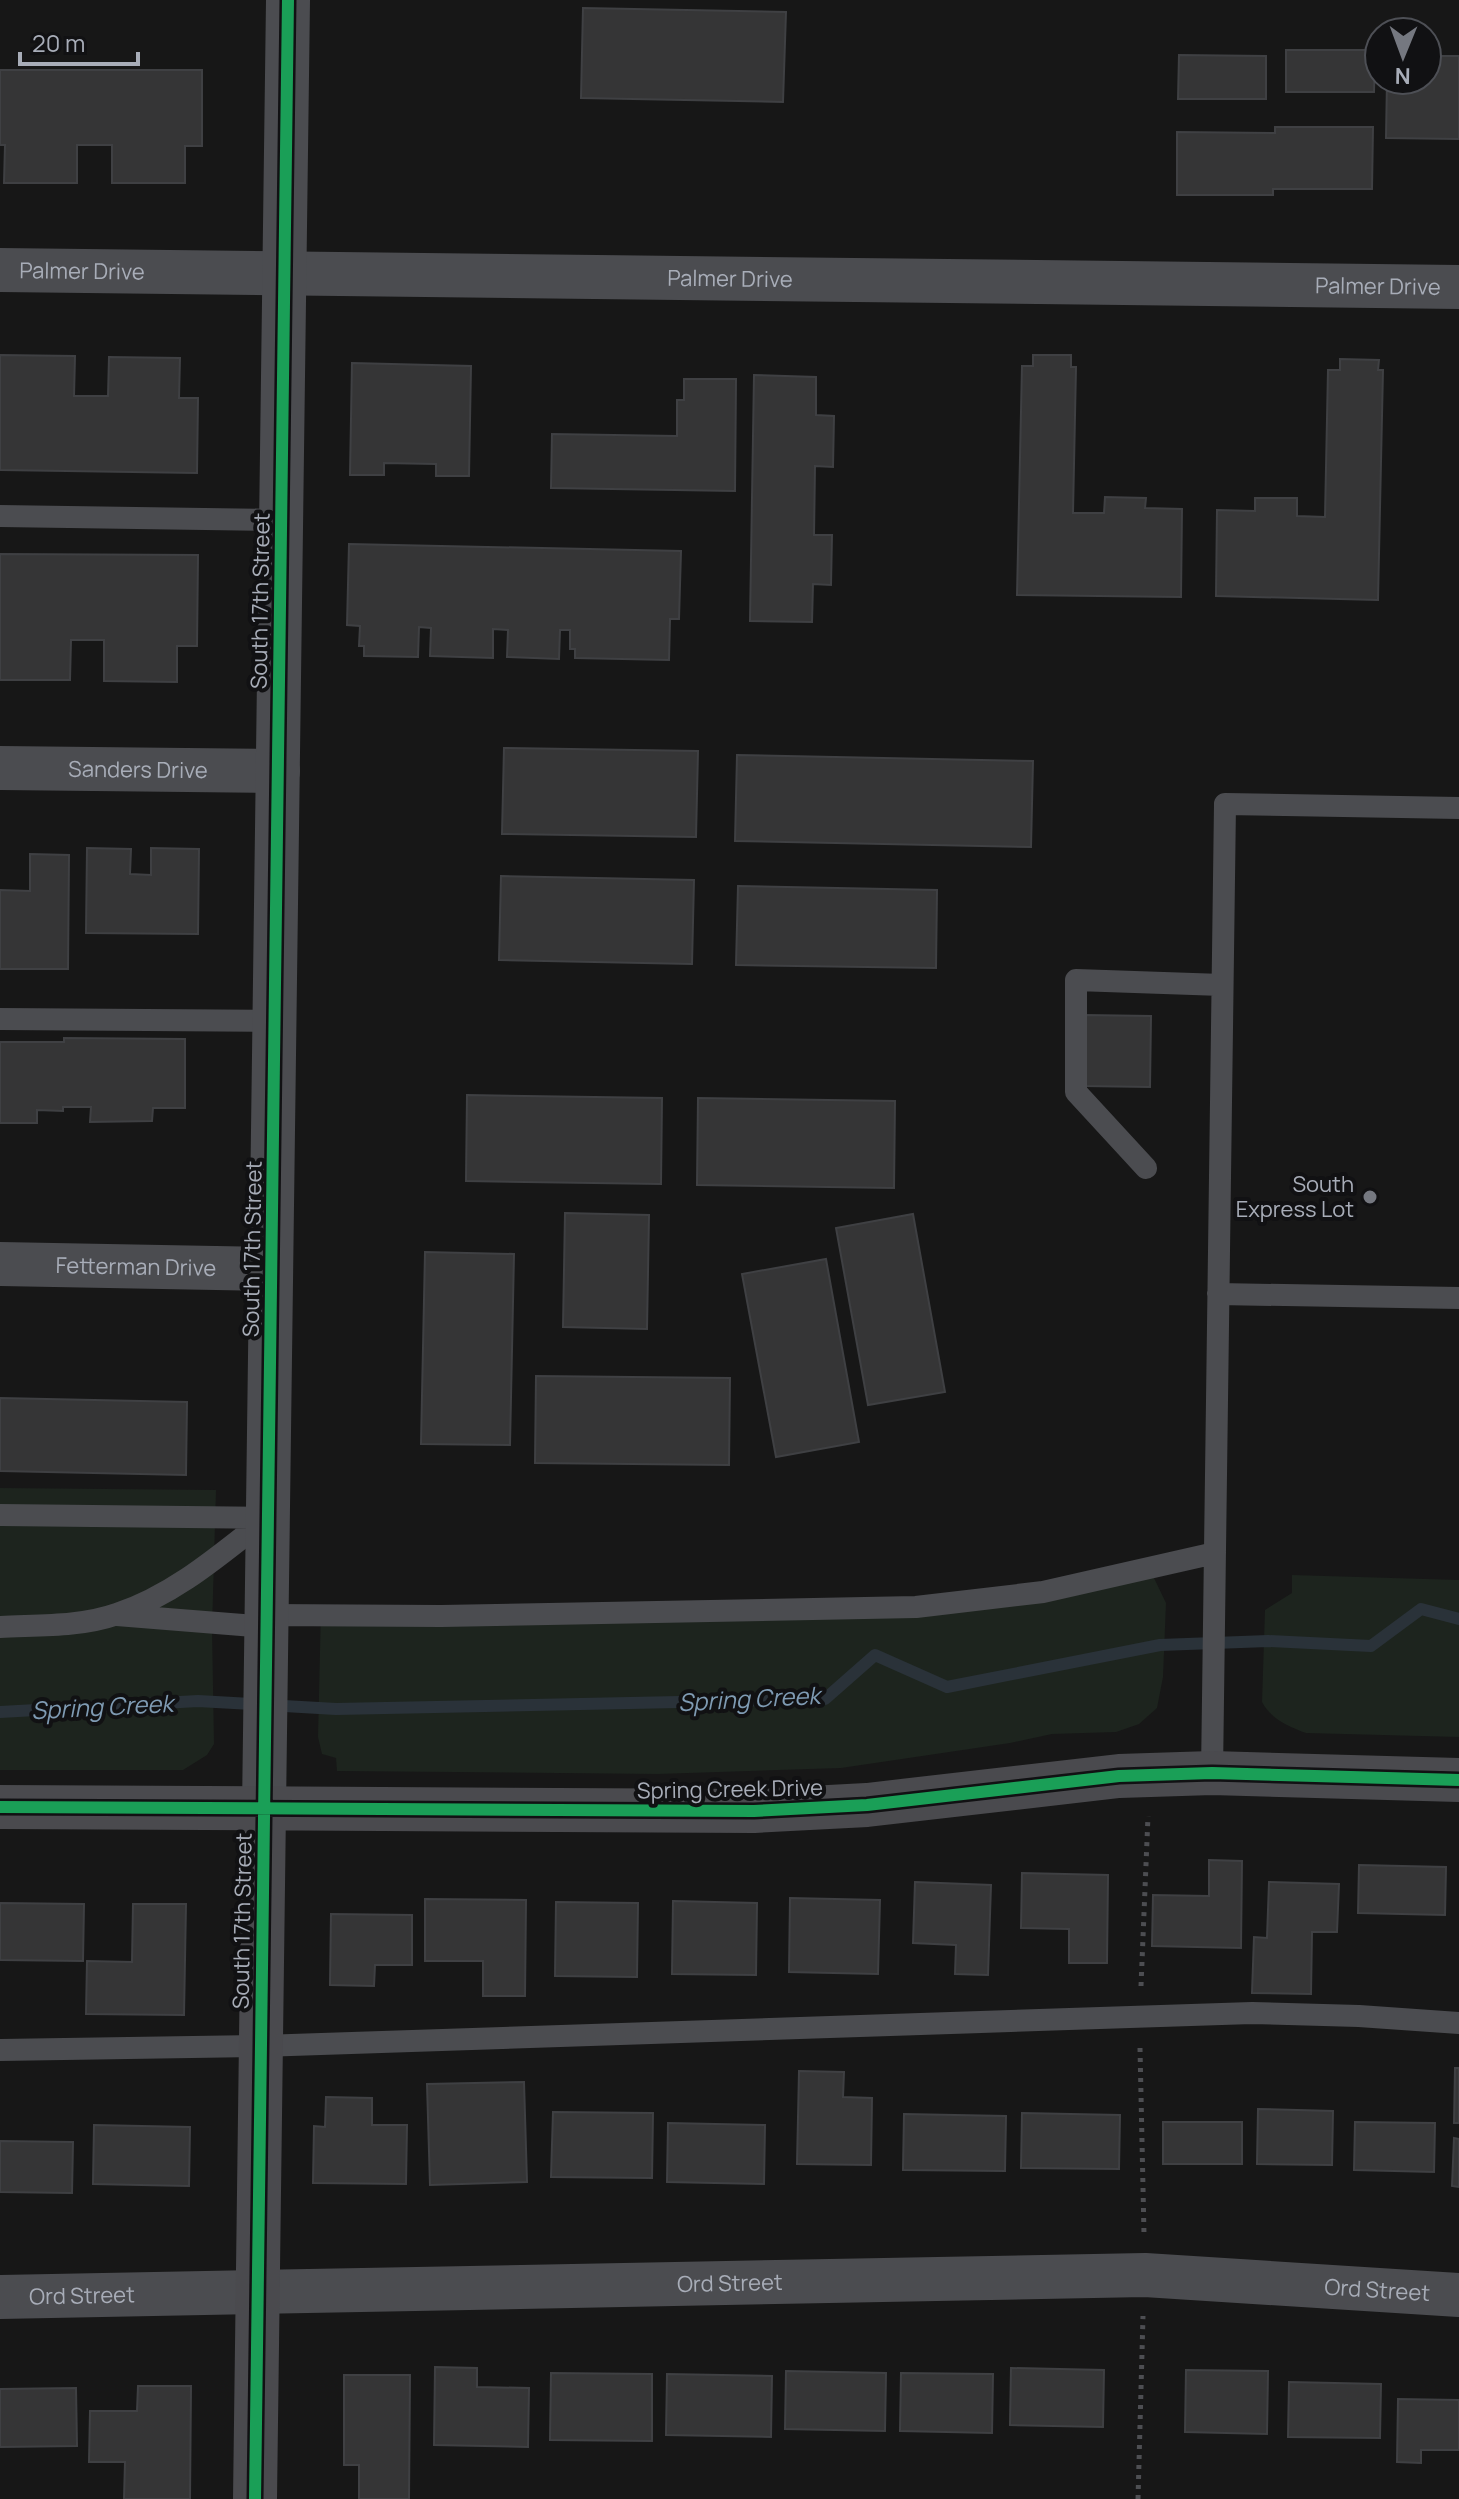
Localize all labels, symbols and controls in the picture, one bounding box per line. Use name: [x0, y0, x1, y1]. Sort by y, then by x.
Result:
scale bar: [20, 16, 138, 66]
north arrow: [1363, 16, 1443, 96]
text: 20 m: [32, 26, 85, 59]
text: N: [1394, 61, 1411, 91]
street label: Palmer Drive: [19, 255, 145, 287]
street label: Palmer Drive: [667, 263, 793, 294]
street label: Palmer Drive: [1315, 270, 1441, 302]
street label: South 17th Street: [243, 512, 277, 689]
street label: Sanders Drive: [68, 754, 208, 785]
street label: South 17th Street: [235, 1160, 269, 1337]
place label: South Express Lot: [1236, 1169, 1354, 1224]
marker: South Express Lot: [1361, 1188, 1379, 1206]
street label: Fetterman Drive: [55, 1250, 217, 1283]
water label: Spring Creek: [677, 1678, 824, 1718]
water label: Spring Creek: [30, 1686, 177, 1726]
street label: Spring Creek Drive: [637, 1772, 823, 1806]
street label: South 17th Street: [225, 1832, 259, 2009]
street label: Ord Street: [677, 2267, 783, 2299]
street label: Ord Street: [1324, 2271, 1431, 2308]
street label: Ord Street: [29, 2279, 135, 2311]

